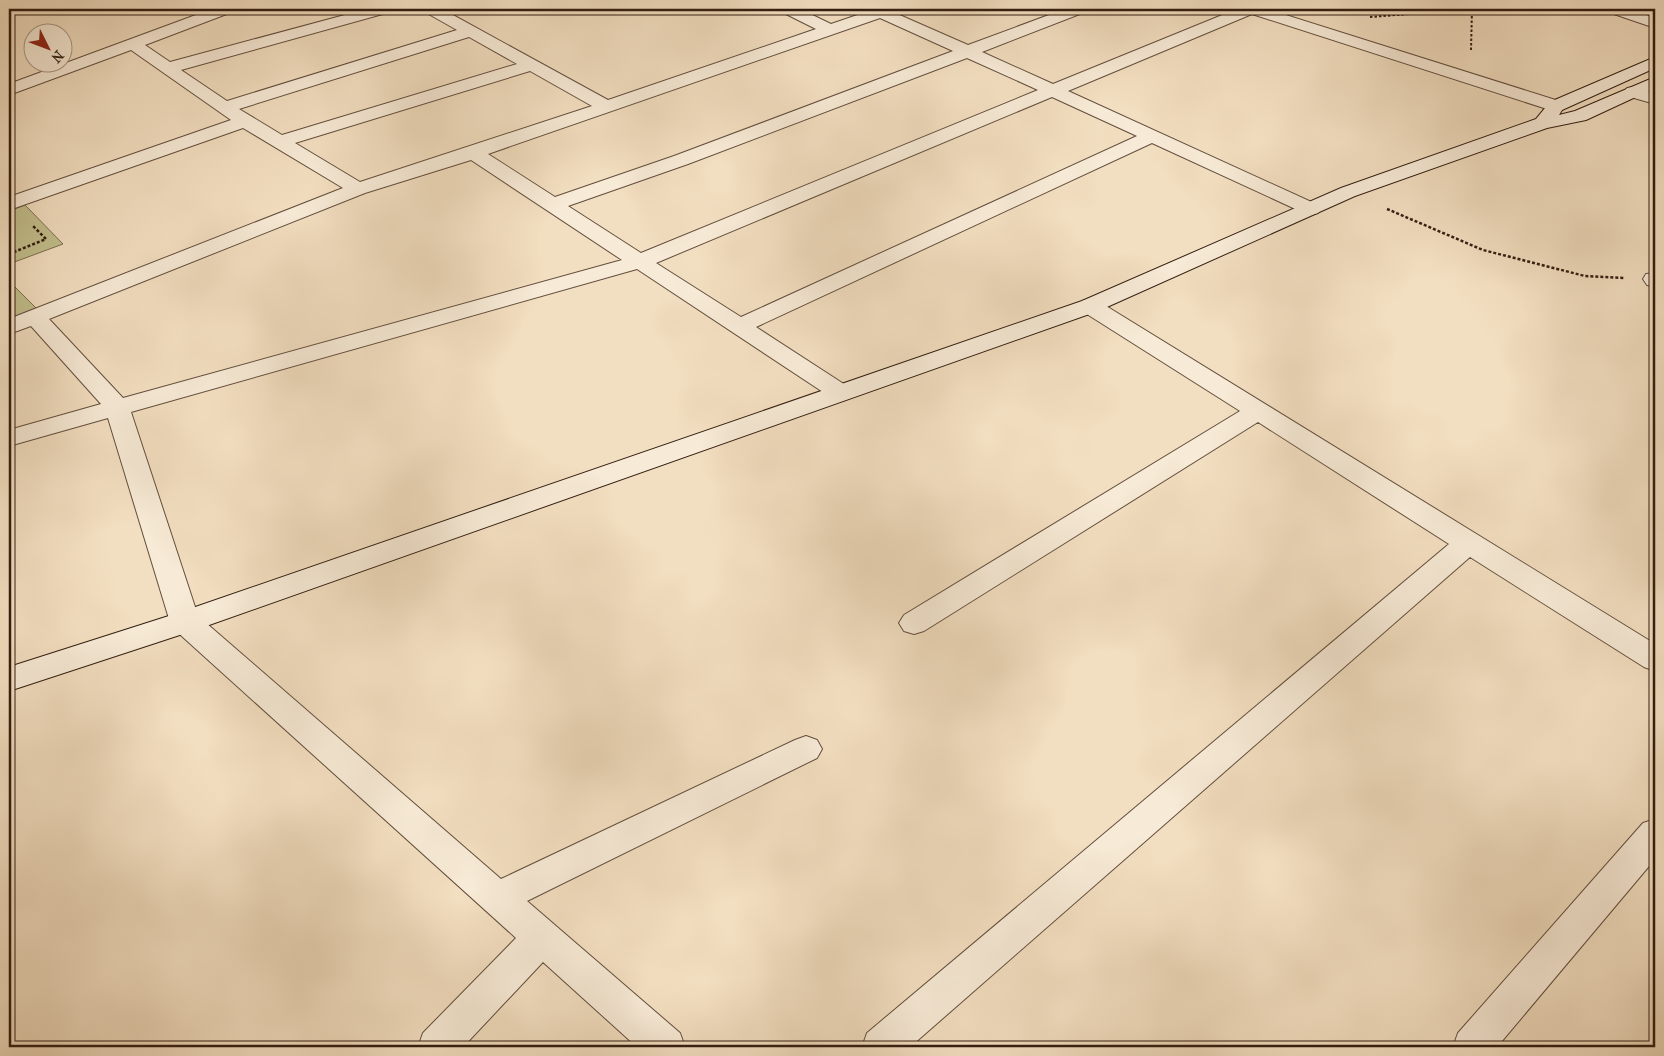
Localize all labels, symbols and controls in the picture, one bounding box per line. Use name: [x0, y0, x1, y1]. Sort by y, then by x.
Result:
north arrow: [22, 22, 72, 72]
text: N: [47, 47, 67, 66]

